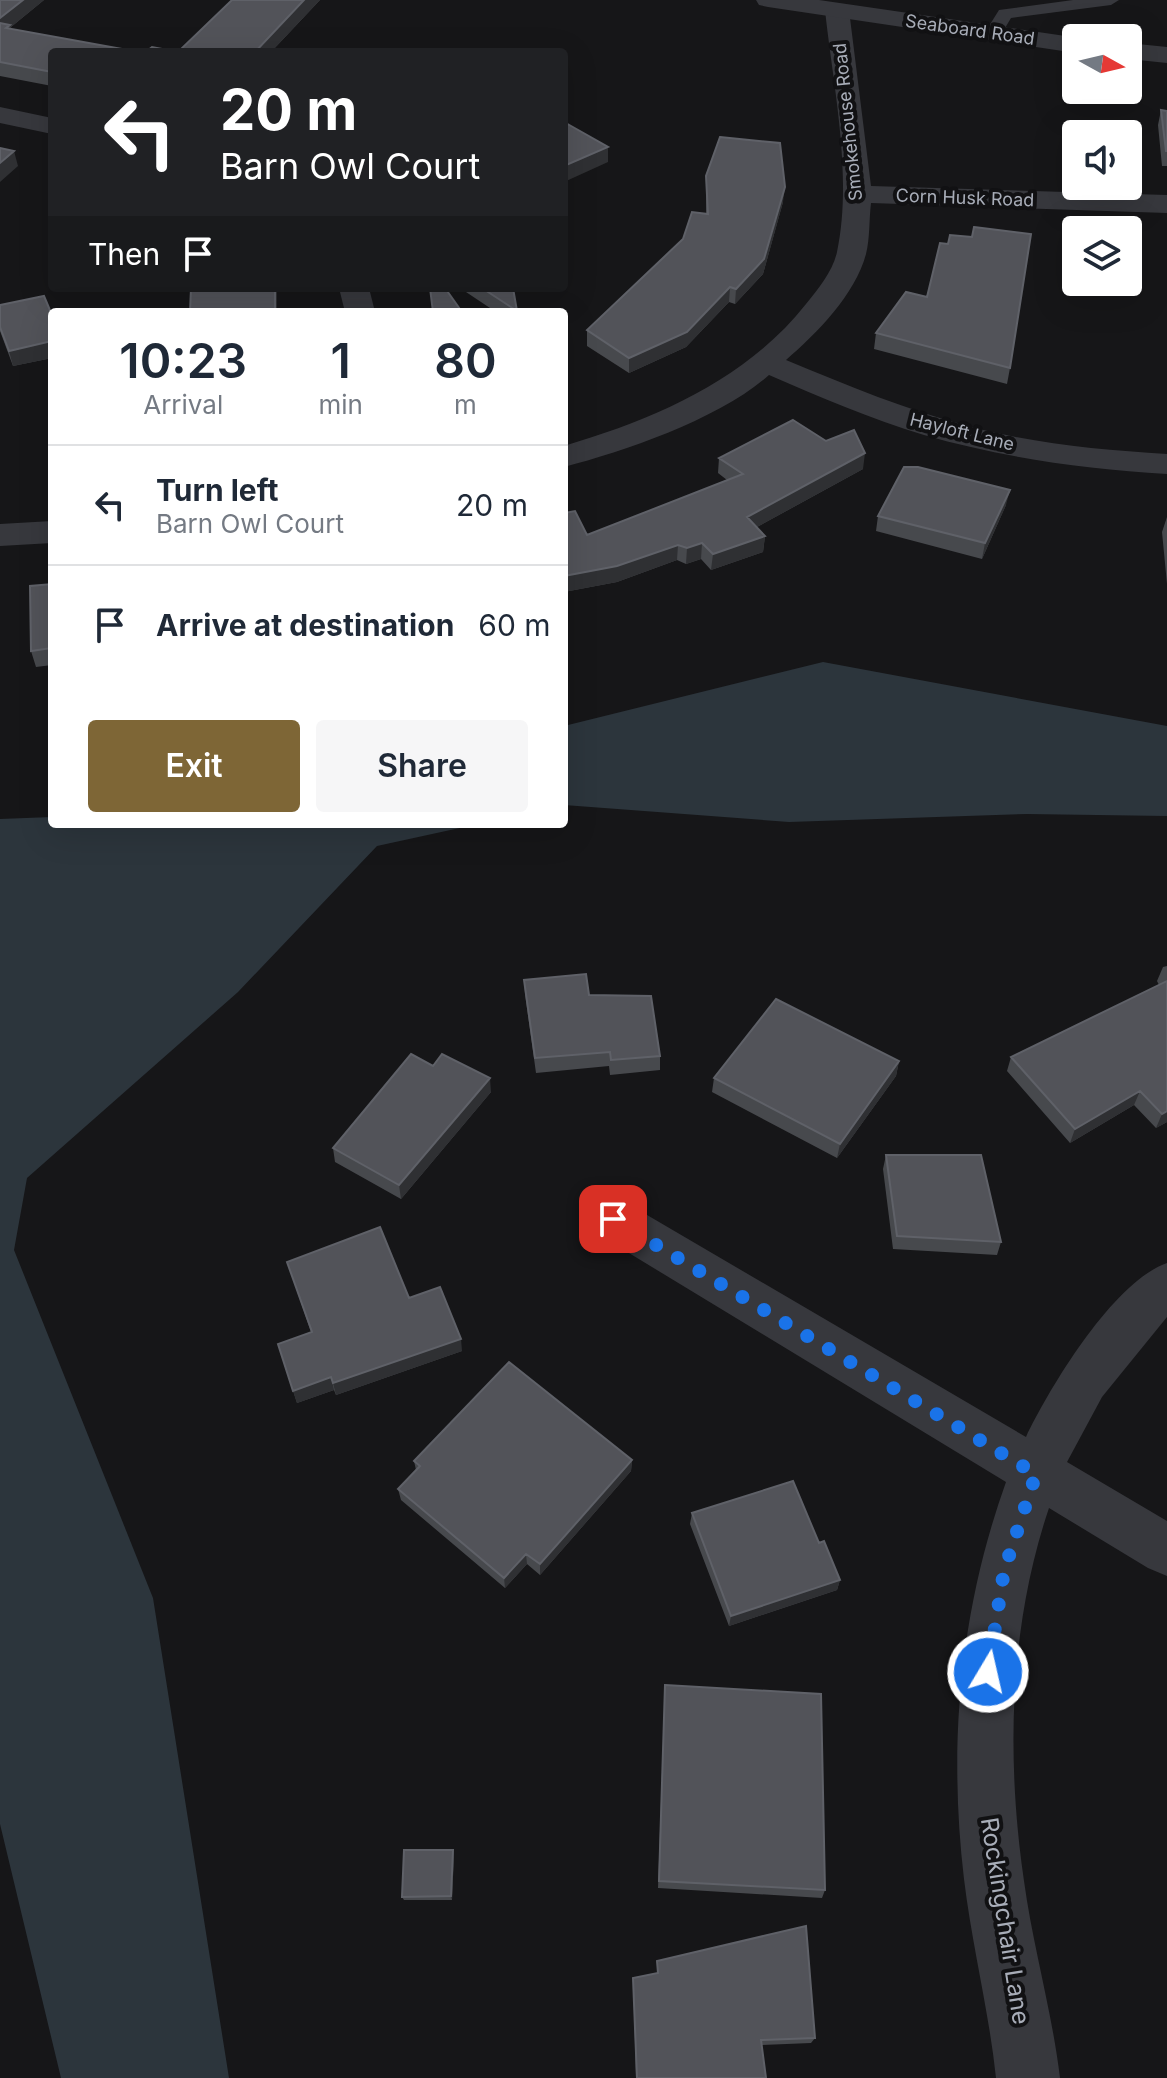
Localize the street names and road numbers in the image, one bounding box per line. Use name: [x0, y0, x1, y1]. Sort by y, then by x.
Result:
street label: Seaboard Road: [904, 10, 1036, 49]
street label: Smokehouse Road: [829, 42, 866, 202]
street label: Corn Husk Road: [895, 185, 1035, 210]
street label: Hayloft Lane: [908, 408, 1017, 455]
street label: Rockingchair Lane: [975, 1815, 1036, 2027]

